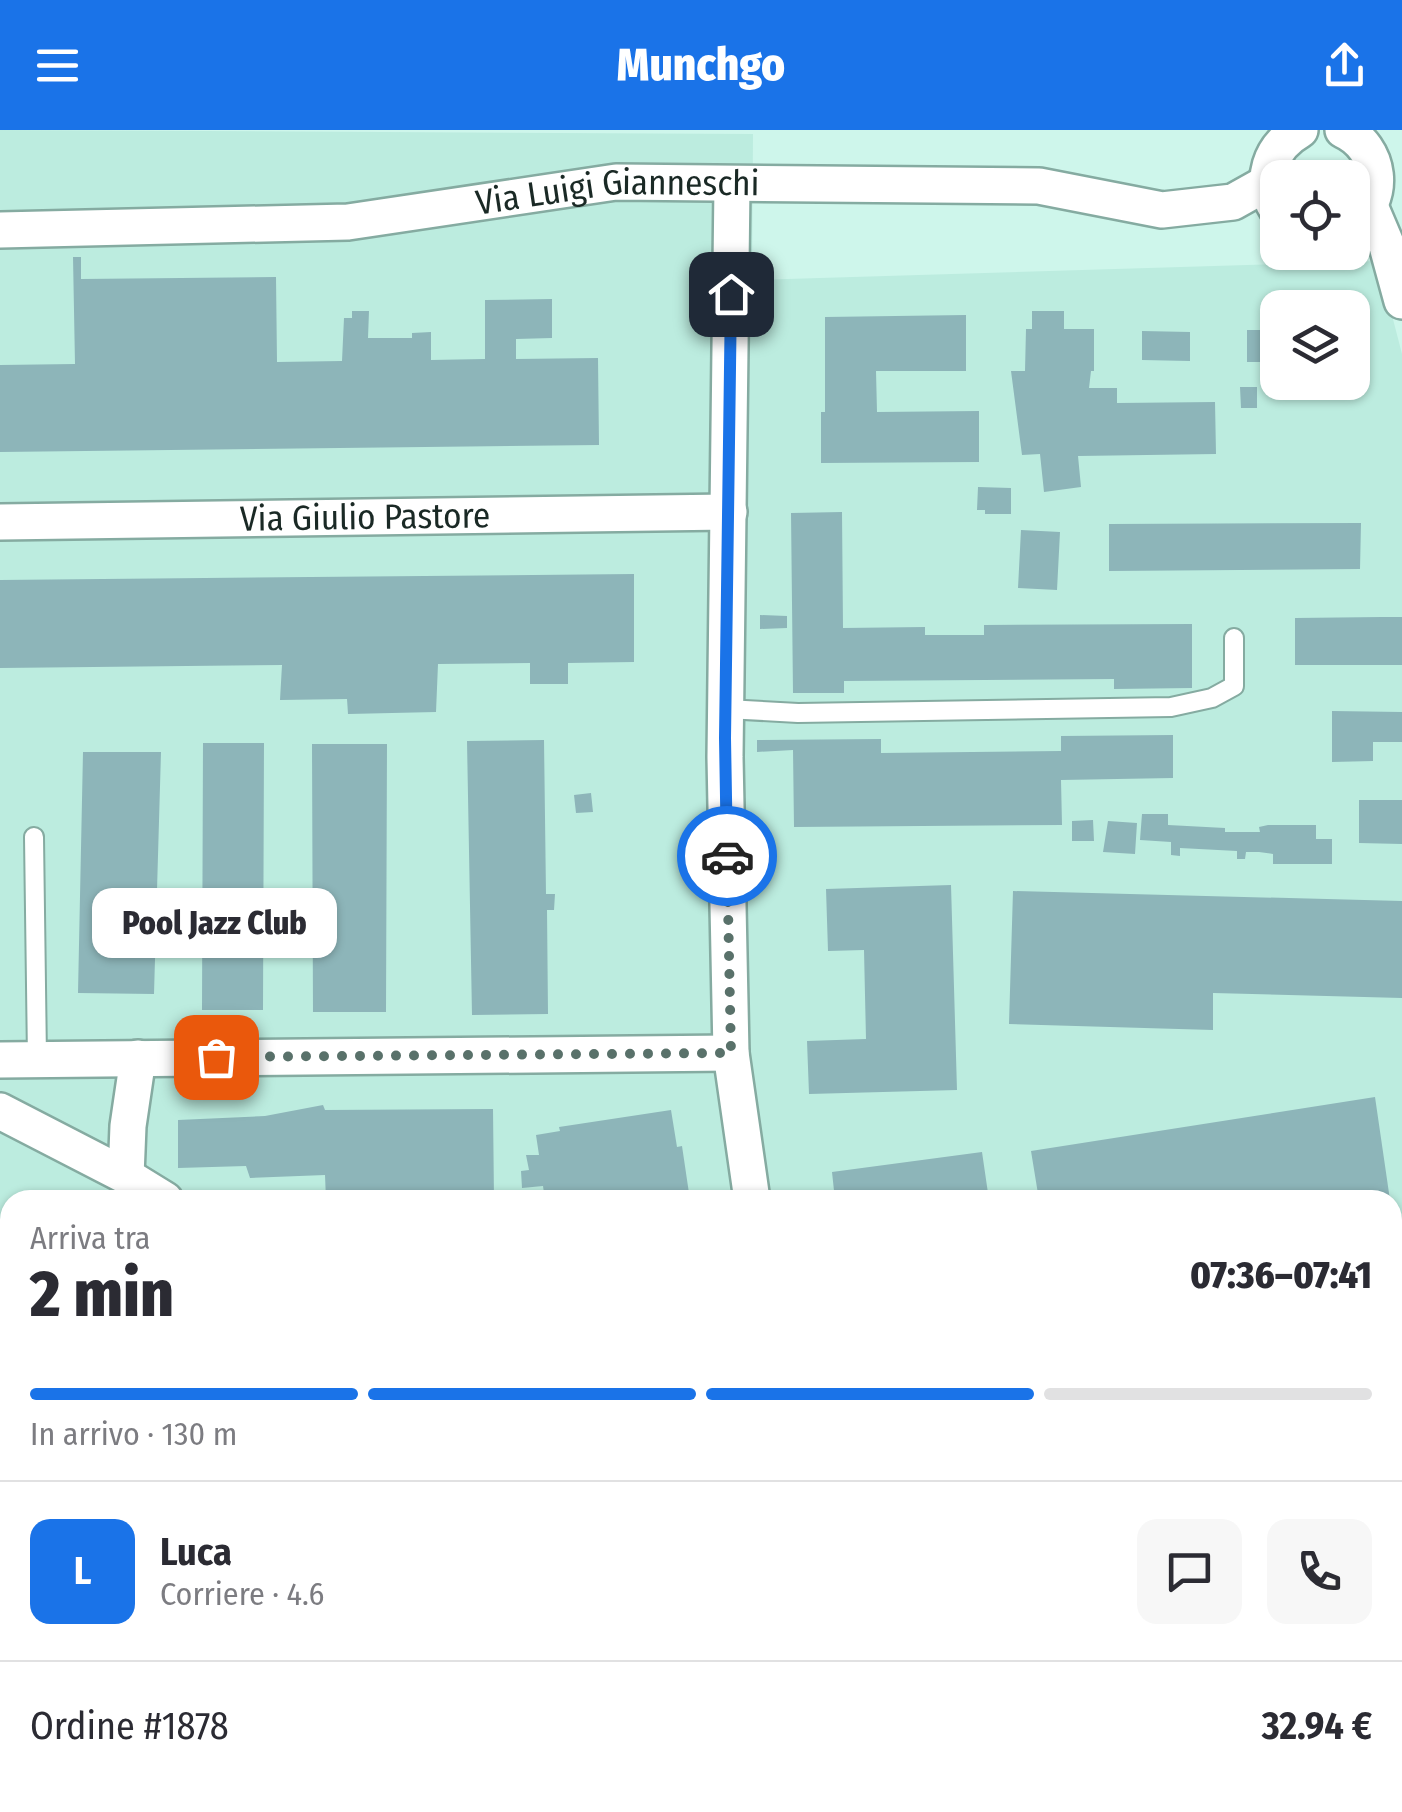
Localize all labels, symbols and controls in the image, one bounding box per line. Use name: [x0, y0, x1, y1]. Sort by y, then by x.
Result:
icon: menu: [30, 38, 85, 93]
text: Munchgo: [617, 38, 785, 92]
icon: share: [1317, 38, 1372, 93]
street label: Via Luigi Gianneschi: [473, 160, 760, 224]
map controls: [1260, 160, 1370, 400]
button: locate: [1260, 160, 1370, 270]
pin: [689, 252, 774, 337]
icon: home: [704, 267, 759, 322]
button: layers: [1260, 290, 1370, 400]
street label: Via Giulio Pastore: [240, 494, 490, 540]
courier: [677, 806, 777, 906]
icon: car: [700, 829, 755, 884]
callout: Pool Jazz Club: [94, 887, 338, 957]
text: Pool Jazz Club: [122, 904, 307, 942]
pin: [174, 1015, 259, 1100]
icon: bag: [189, 1030, 244, 1085]
text: Arriva tra: [30, 1219, 151, 1257]
text: 07:36–07:41: [1190, 1252, 1372, 1298]
text: 2 min: [30, 1255, 174, 1333]
text: In arrivo · 130 m: [30, 1415, 237, 1453]
button: chat: [1137, 1519, 1242, 1624]
button: phone: [1267, 1519, 1372, 1624]
text: Luca: [160, 1529, 232, 1575]
text: L: [74, 1548, 91, 1594]
text: Corriere · 4.6: [160, 1575, 324, 1613]
text: Ordine #1878: [30, 1703, 229, 1749]
text: 32.94 €: [1262, 1703, 1372, 1749]

